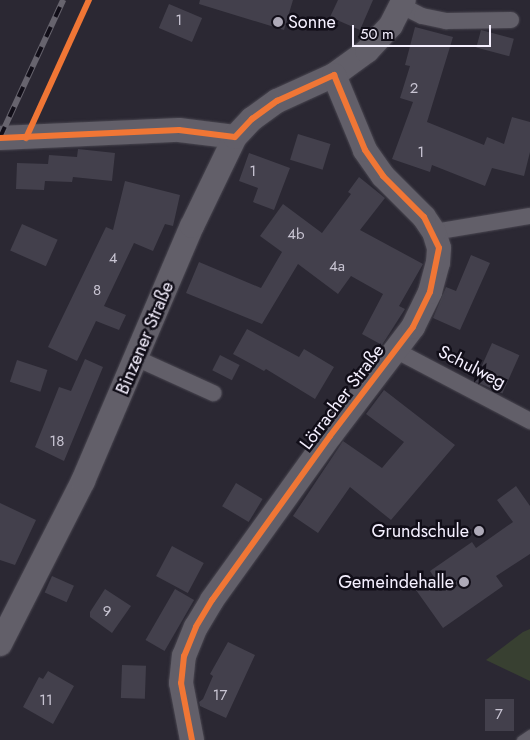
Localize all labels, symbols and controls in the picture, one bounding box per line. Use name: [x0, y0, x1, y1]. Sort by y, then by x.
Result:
place label: Sonne: [288, 11, 336, 33]
house number: 1: [176, 12, 182, 30]
scale bar: [355, 15, 494, 47]
marker: Sonne: [272, 16, 284, 28]
text: 50 m: [360, 23, 394, 45]
house number: 2: [410, 80, 418, 98]
house number: 1: [418, 144, 424, 162]
house number: 1: [250, 163, 256, 181]
house number: 4b: [287, 226, 305, 244]
house number: 4: [109, 250, 117, 268]
house number: 4a: [329, 258, 345, 276]
street label: Binzener Straße: [112, 278, 178, 398]
house number: 8: [93, 282, 101, 300]
street label: Lörracher Straße: [295, 340, 389, 454]
street label: Schulweg: [435, 341, 509, 393]
house number: 18: [50, 433, 64, 451]
place label: Grundschule: [372, 520, 469, 542]
marker: Grundschule: [473, 525, 485, 537]
place label: Gemeindehalle: [338, 571, 454, 593]
marker: Gemeindehalle: [458, 576, 470, 588]
house number: 9: [103, 603, 111, 621]
house number: 17: [213, 687, 227, 705]
house number: 11: [39, 692, 53, 710]
house number: 7: [495, 706, 503, 724]

